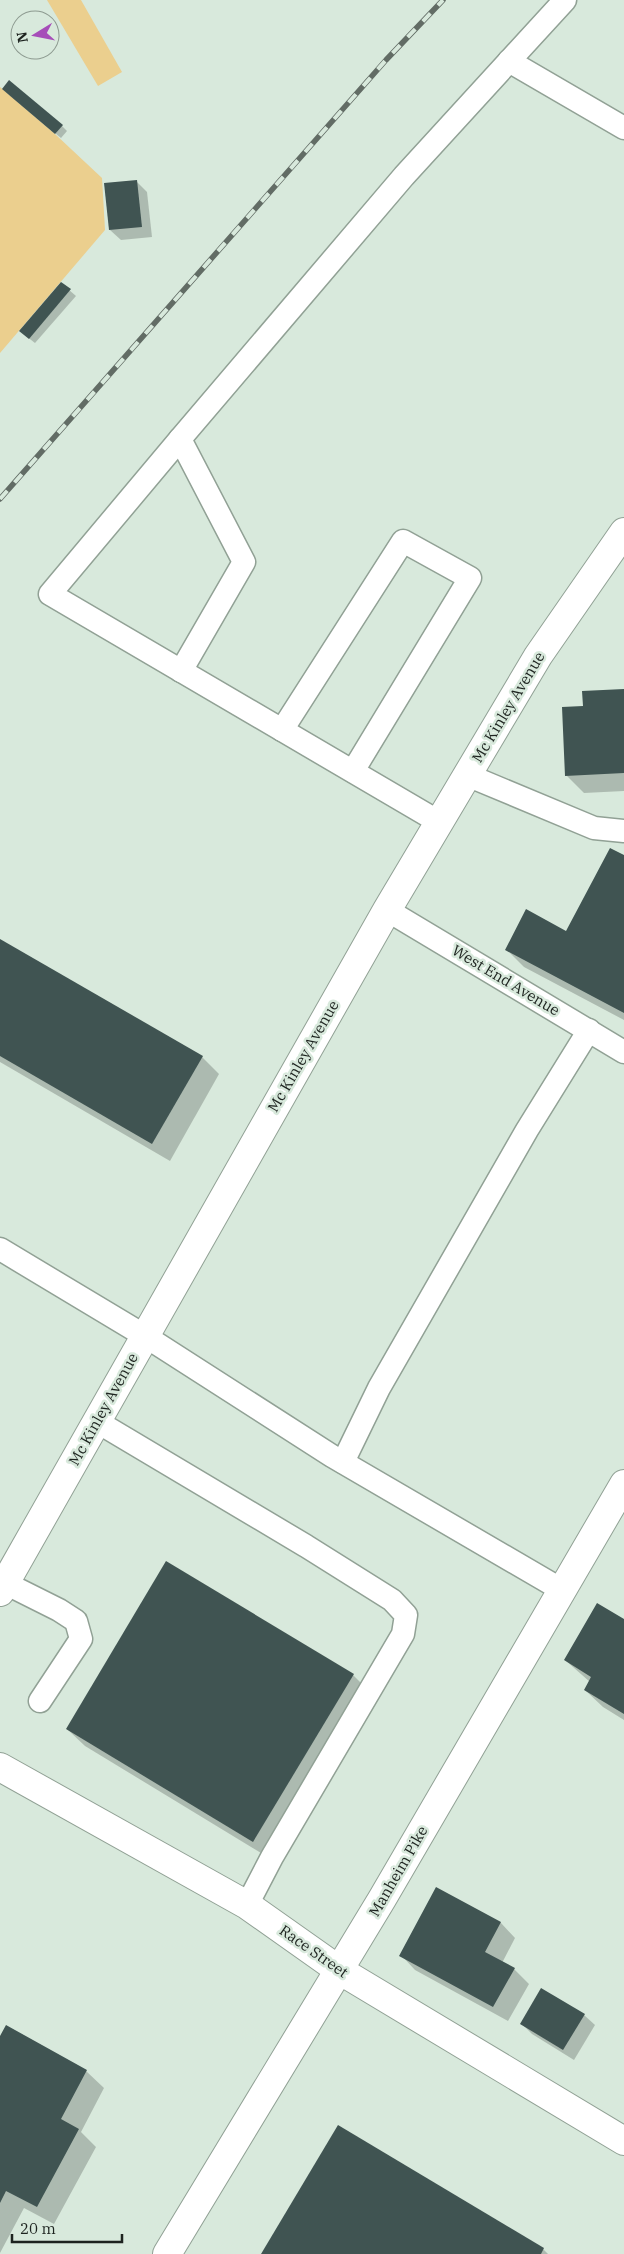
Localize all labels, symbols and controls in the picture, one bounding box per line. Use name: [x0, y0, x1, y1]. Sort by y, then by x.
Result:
north arrow: [10, 10, 60, 60]
text: N: [12, 30, 32, 44]
street label: Mc Kinley Avenue: [467, 648, 549, 766]
street label: West End Avenue: [449, 940, 563, 1020]
street label: Mc Kinley Avenue: [263, 997, 343, 1115]
street label: Mc Kinley Avenue: [64, 1349, 142, 1469]
street label: Manheim Pike: [364, 1822, 432, 1920]
street label: Race Street: [276, 1920, 352, 1982]
scale bar: [12, 2212, 122, 2244]
text: 20 m: [20, 2219, 56, 2238]

